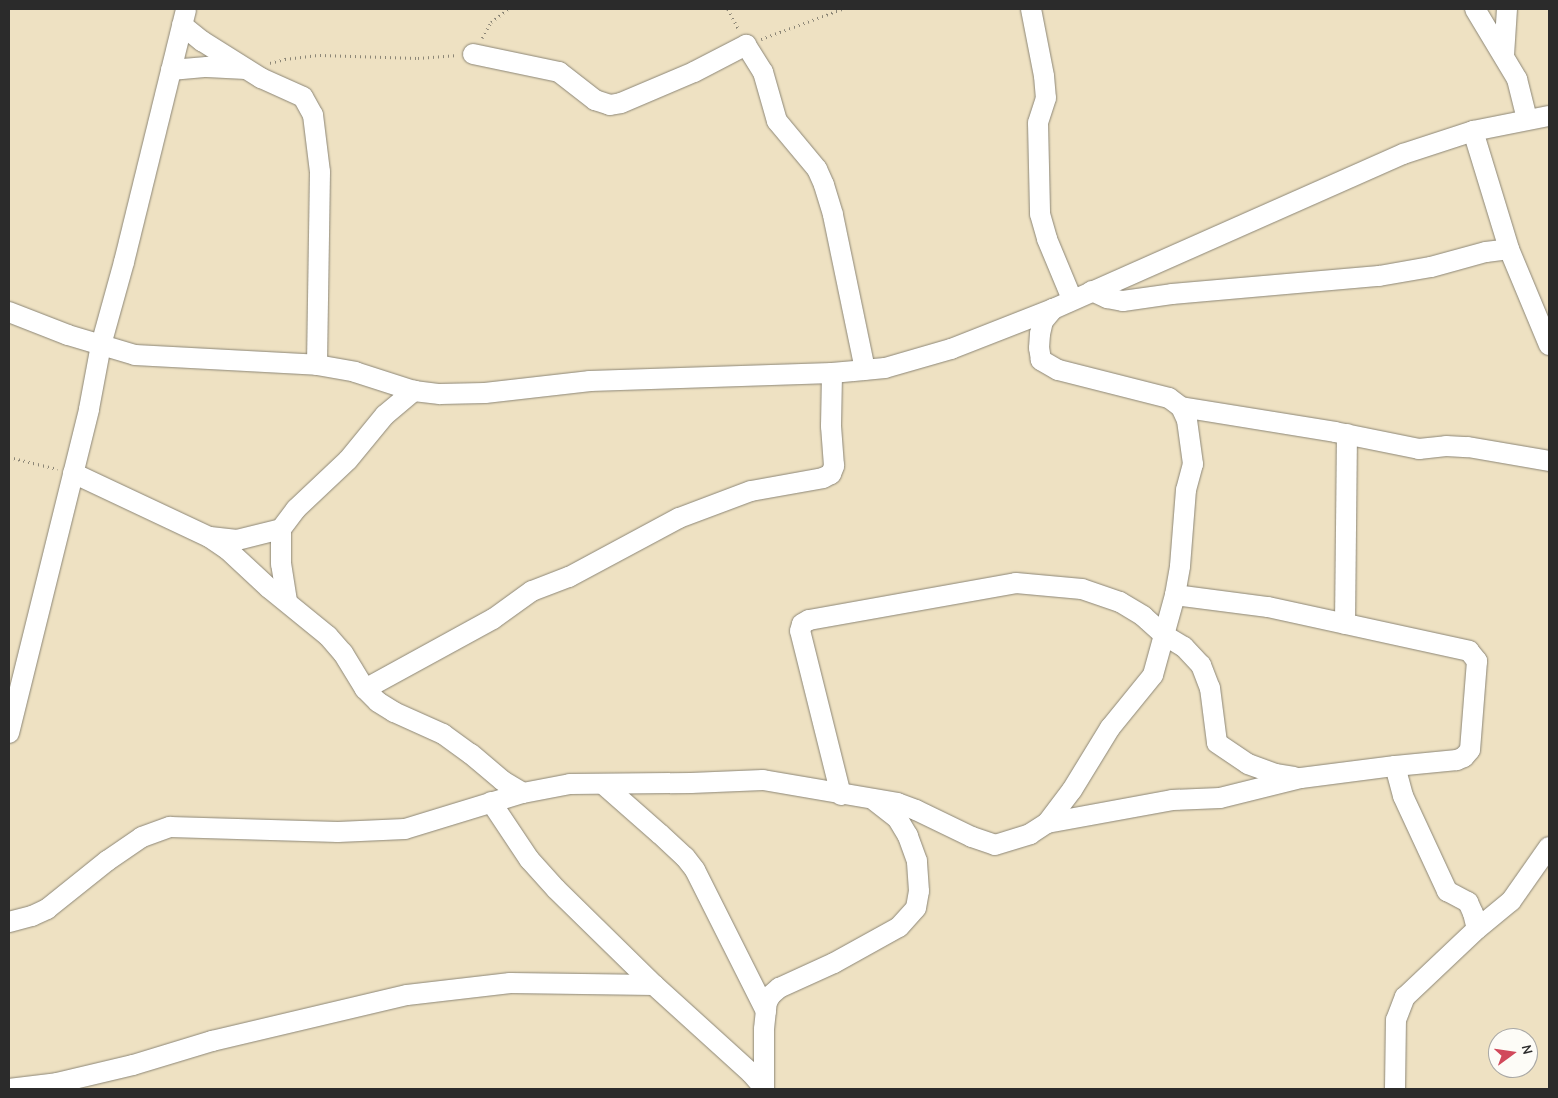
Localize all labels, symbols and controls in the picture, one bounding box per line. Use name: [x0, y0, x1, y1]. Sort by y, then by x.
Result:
north arrow: [1488, 1028, 1538, 1078]
text: N: [1518, 1043, 1536, 1056]

